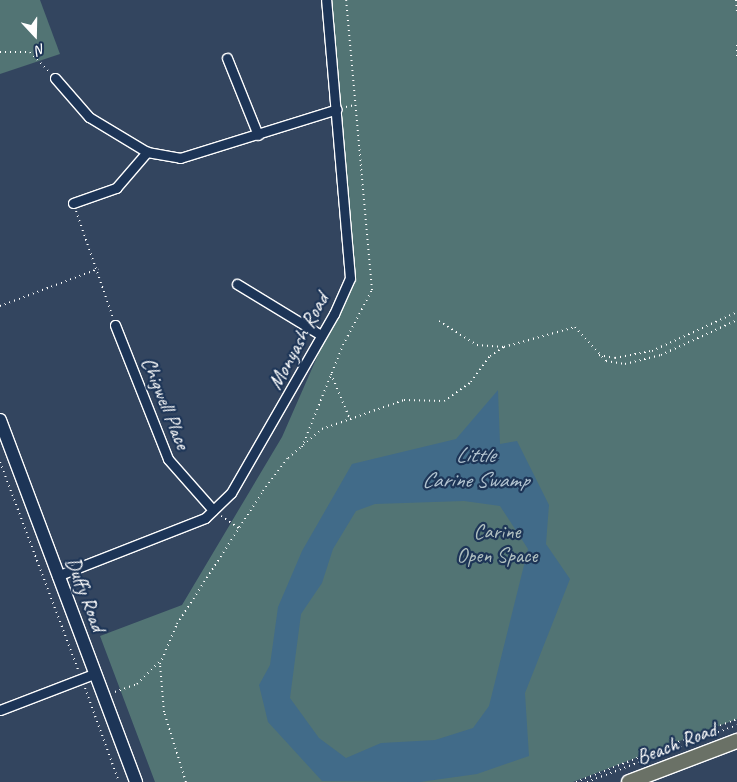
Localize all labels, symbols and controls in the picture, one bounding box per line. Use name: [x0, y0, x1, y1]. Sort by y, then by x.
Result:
north arrow: [10, 10, 60, 60]
text: N: [33, 40, 48, 59]
street label: Monyash Road: [262, 289, 334, 393]
street label: Chigwell Place: [136, 353, 196, 453]
water label: Little Carine Swamp: [421, 442, 529, 494]
park label: Carine Open Space: [456, 518, 538, 568]
street label: Duffy Road: [60, 553, 112, 635]
street label: Beach Road: [633, 716, 719, 770]

